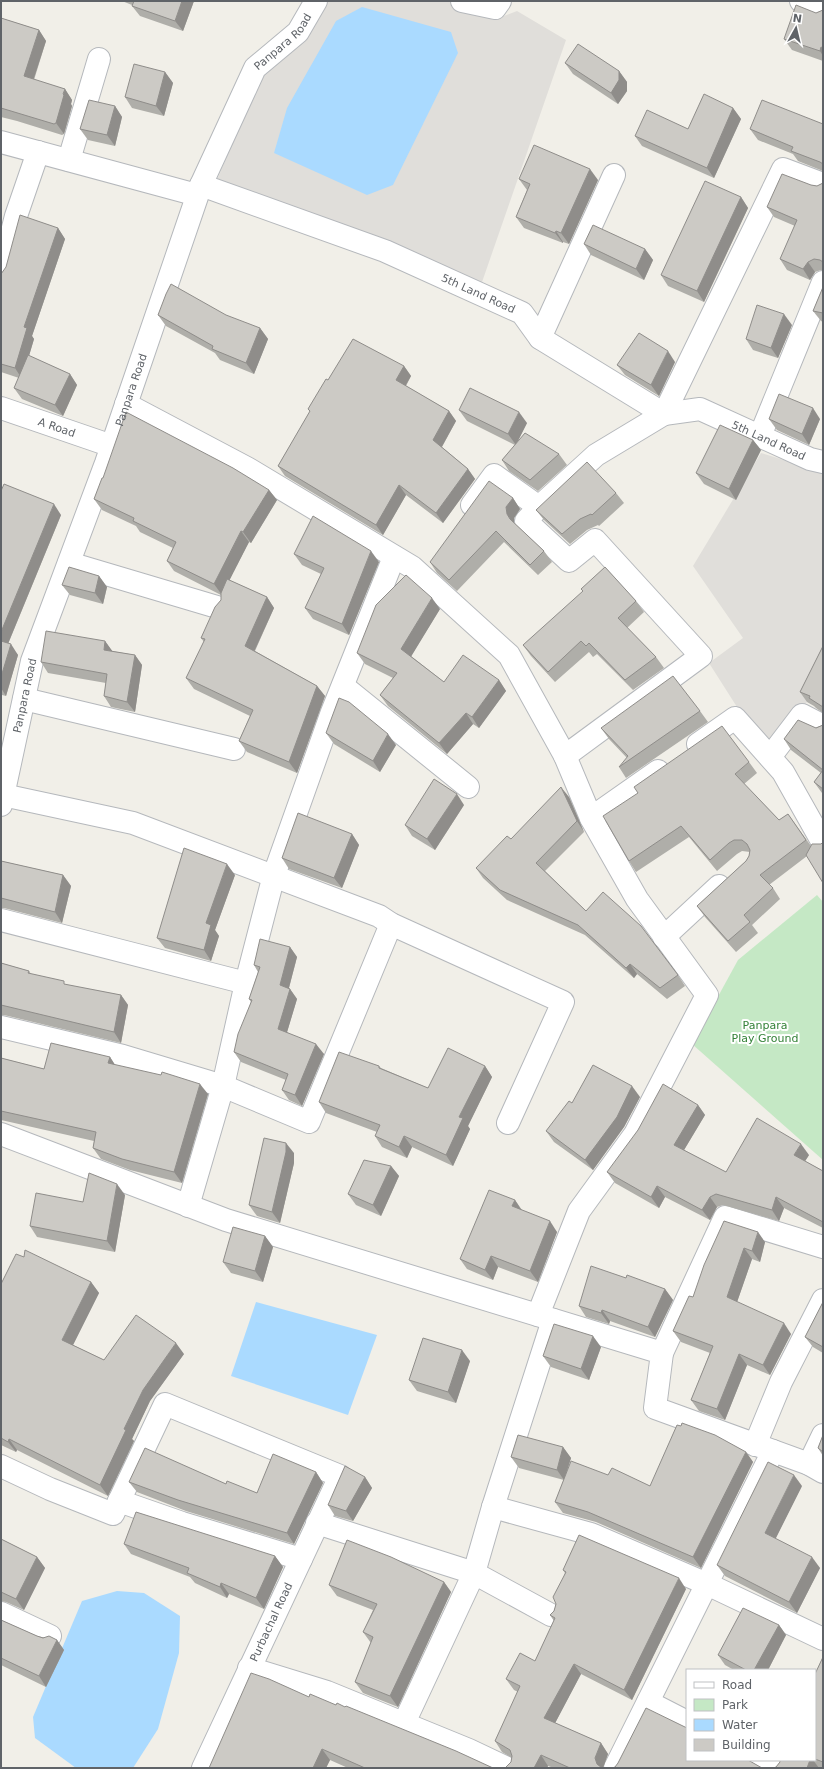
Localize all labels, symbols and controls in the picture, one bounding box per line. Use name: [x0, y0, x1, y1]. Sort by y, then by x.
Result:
north arrow: [776, 8, 816, 48]
street label: Panpara Road: [252, 11, 314, 73]
text: N: [792, 12, 803, 26]
street label: 5th Land Road: [439, 271, 517, 316]
street label: Panpara Road: [113, 352, 150, 428]
street label: A Road: [36, 415, 77, 440]
street label: 5th Land Road: [730, 418, 808, 463]
street label: Panpara Road: [11, 657, 39, 734]
park label: Panpara Play Ground: [732, 1019, 798, 1045]
street label: Purbachal Road: [247, 1581, 295, 1664]
legend: [686, 1669, 816, 1761]
text: Road: [722, 1678, 752, 1692]
text: Park: [722, 1698, 748, 1712]
text: Water: [722, 1718, 758, 1732]
text: Building: [722, 1738, 771, 1752]

